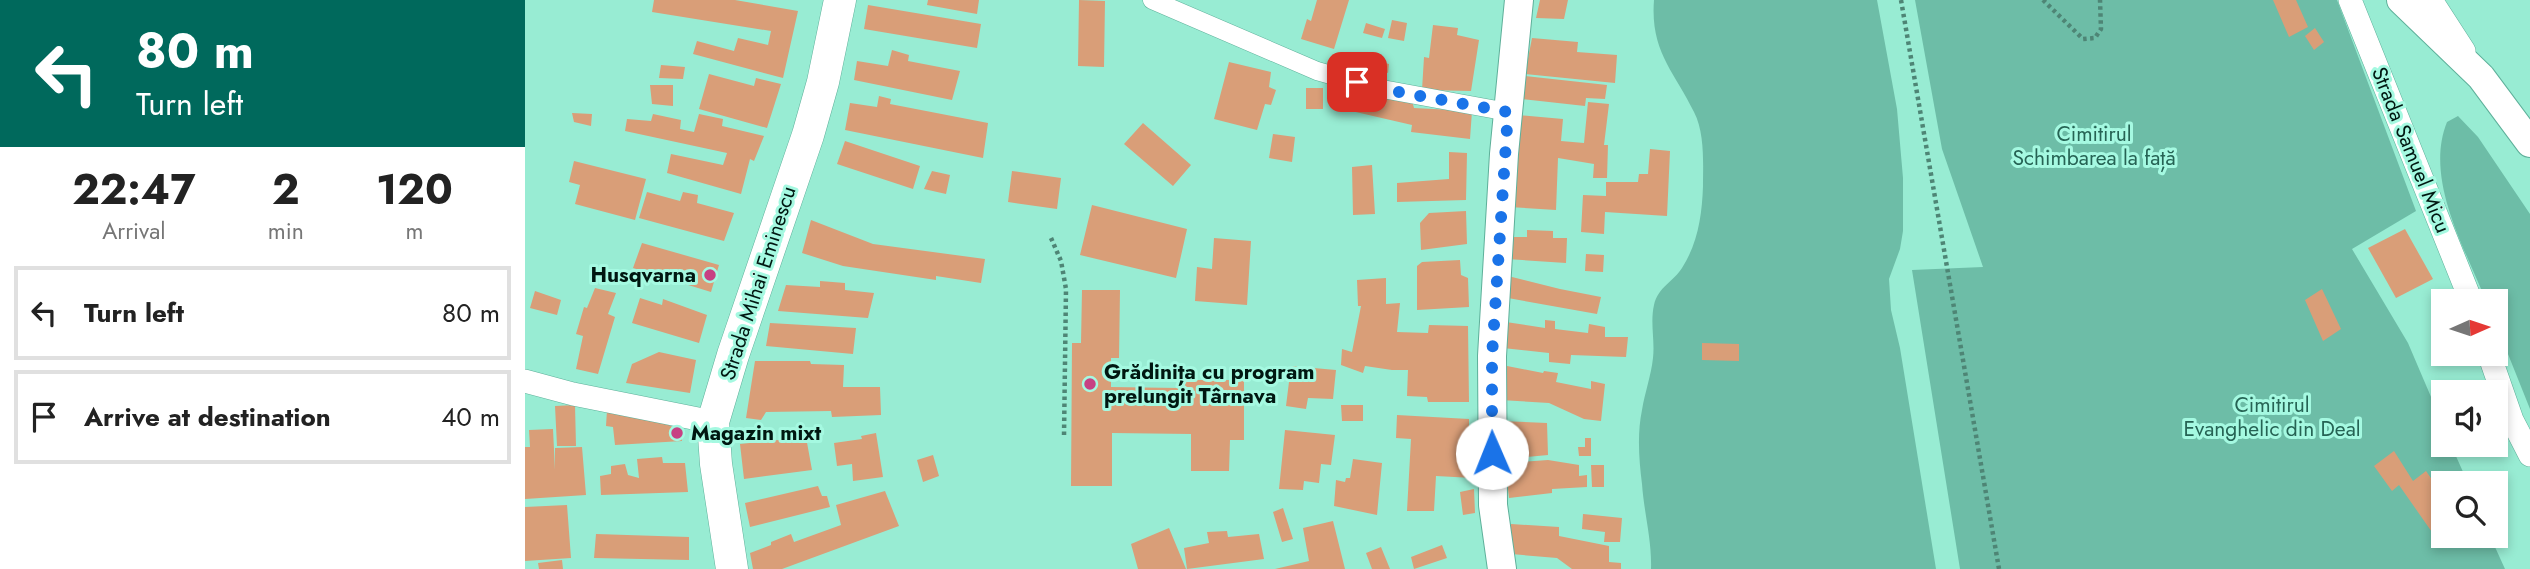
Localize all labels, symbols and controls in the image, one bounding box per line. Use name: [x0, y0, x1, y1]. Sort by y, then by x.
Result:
text: 80 m: [136, 16, 254, 86]
icon: left: [21, 28, 112, 119]
pin: [1327, 52, 1387, 112]
street label: Strada Samuel Micu: [2364, 62, 2458, 238]
icon: arrive: [1338, 63, 1376, 101]
text: Turn left: [136, 81, 243, 127]
park label: Cimitirul Schimbarea la față: [2012, 119, 2176, 173]
text: 22:47: [72, 159, 196, 220]
text: 2: [272, 159, 300, 220]
text: 120: [376, 159, 453, 220]
street label: Strada Mihai Eminescu: [712, 182, 804, 384]
text: Arrival: [102, 214, 166, 248]
text: min: [268, 214, 304, 248]
text: m: [405, 214, 423, 248]
place label: Husqvarna: [590, 260, 696, 290]
marker: Husqvarna: [702, 267, 718, 283]
north arrow: [2431, 289, 2508, 366]
map controls: [2431, 289, 2508, 548]
icon: left: [25, 294, 63, 332]
text: Turn left: [84, 294, 184, 332]
text: 80 m: [442, 294, 500, 332]
place label: Grădinița cu program prelungit Târnava: [1104, 357, 1314, 411]
marker: Grădinița cu program prelungit Târnava: [1082, 376, 1098, 392]
button: sound: [2431, 380, 2508, 457]
park label: Cimitirul Evanghelic din Deal: [2183, 390, 2361, 444]
icon: arrive: [25, 398, 63, 436]
text: Arrive at destination: [84, 398, 331, 436]
text: 40 m: [441, 398, 500, 436]
position arrow: [1455, 416, 1529, 490]
place label: Magazin mixt: [691, 418, 821, 448]
marker: Magazin mixt: [669, 425, 685, 441]
button: search: [2431, 471, 2508, 548]

